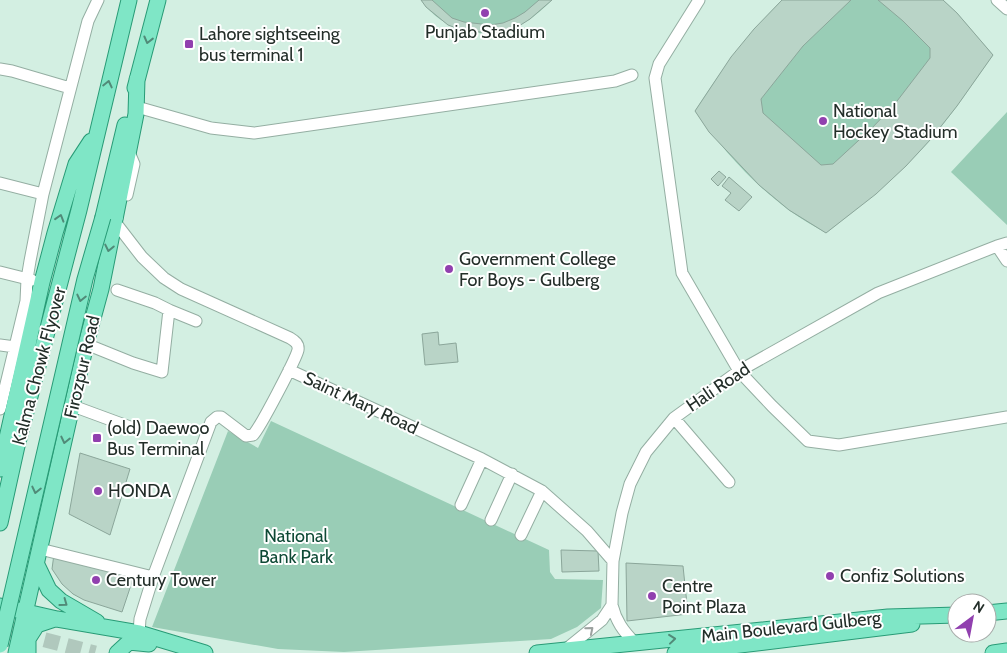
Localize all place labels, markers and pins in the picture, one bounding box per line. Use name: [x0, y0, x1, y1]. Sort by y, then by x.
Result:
marker: Punjab Stadium: [479, 7, 491, 19]
place label: Punjab Stadium: [425, 21, 545, 43]
place label: Lahore sightseeing bus terminal 1: [199, 23, 341, 66]
marker: Lahore sightseeing bus terminal 1: [183, 38, 195, 50]
place label: National Hockey Stadium: [833, 100, 957, 143]
marker: National Hockey Stadium: [817, 115, 829, 127]
place label: Government College For Boys - Gulberg: [459, 248, 616, 291]
marker: Government College For Boys - Gulberg: [443, 263, 455, 275]
place label: (old) Daewoo Bus Terminal: [107, 417, 209, 460]
marker: (old) Daewoo Bus Terminal: [91, 432, 103, 444]
place label: HONDA: [108, 480, 171, 502]
marker: HONDA: [92, 485, 104, 497]
place label: Confiz Solutions: [840, 565, 964, 587]
place label: Century Tower: [106, 569, 216, 591]
marker: Confiz Solutions: [824, 570, 836, 582]
marker: Century Tower: [90, 574, 102, 586]
place label: Centre Point Plaza: [662, 575, 746, 618]
marker: Centre Point Plaza: [646, 590, 658, 602]

